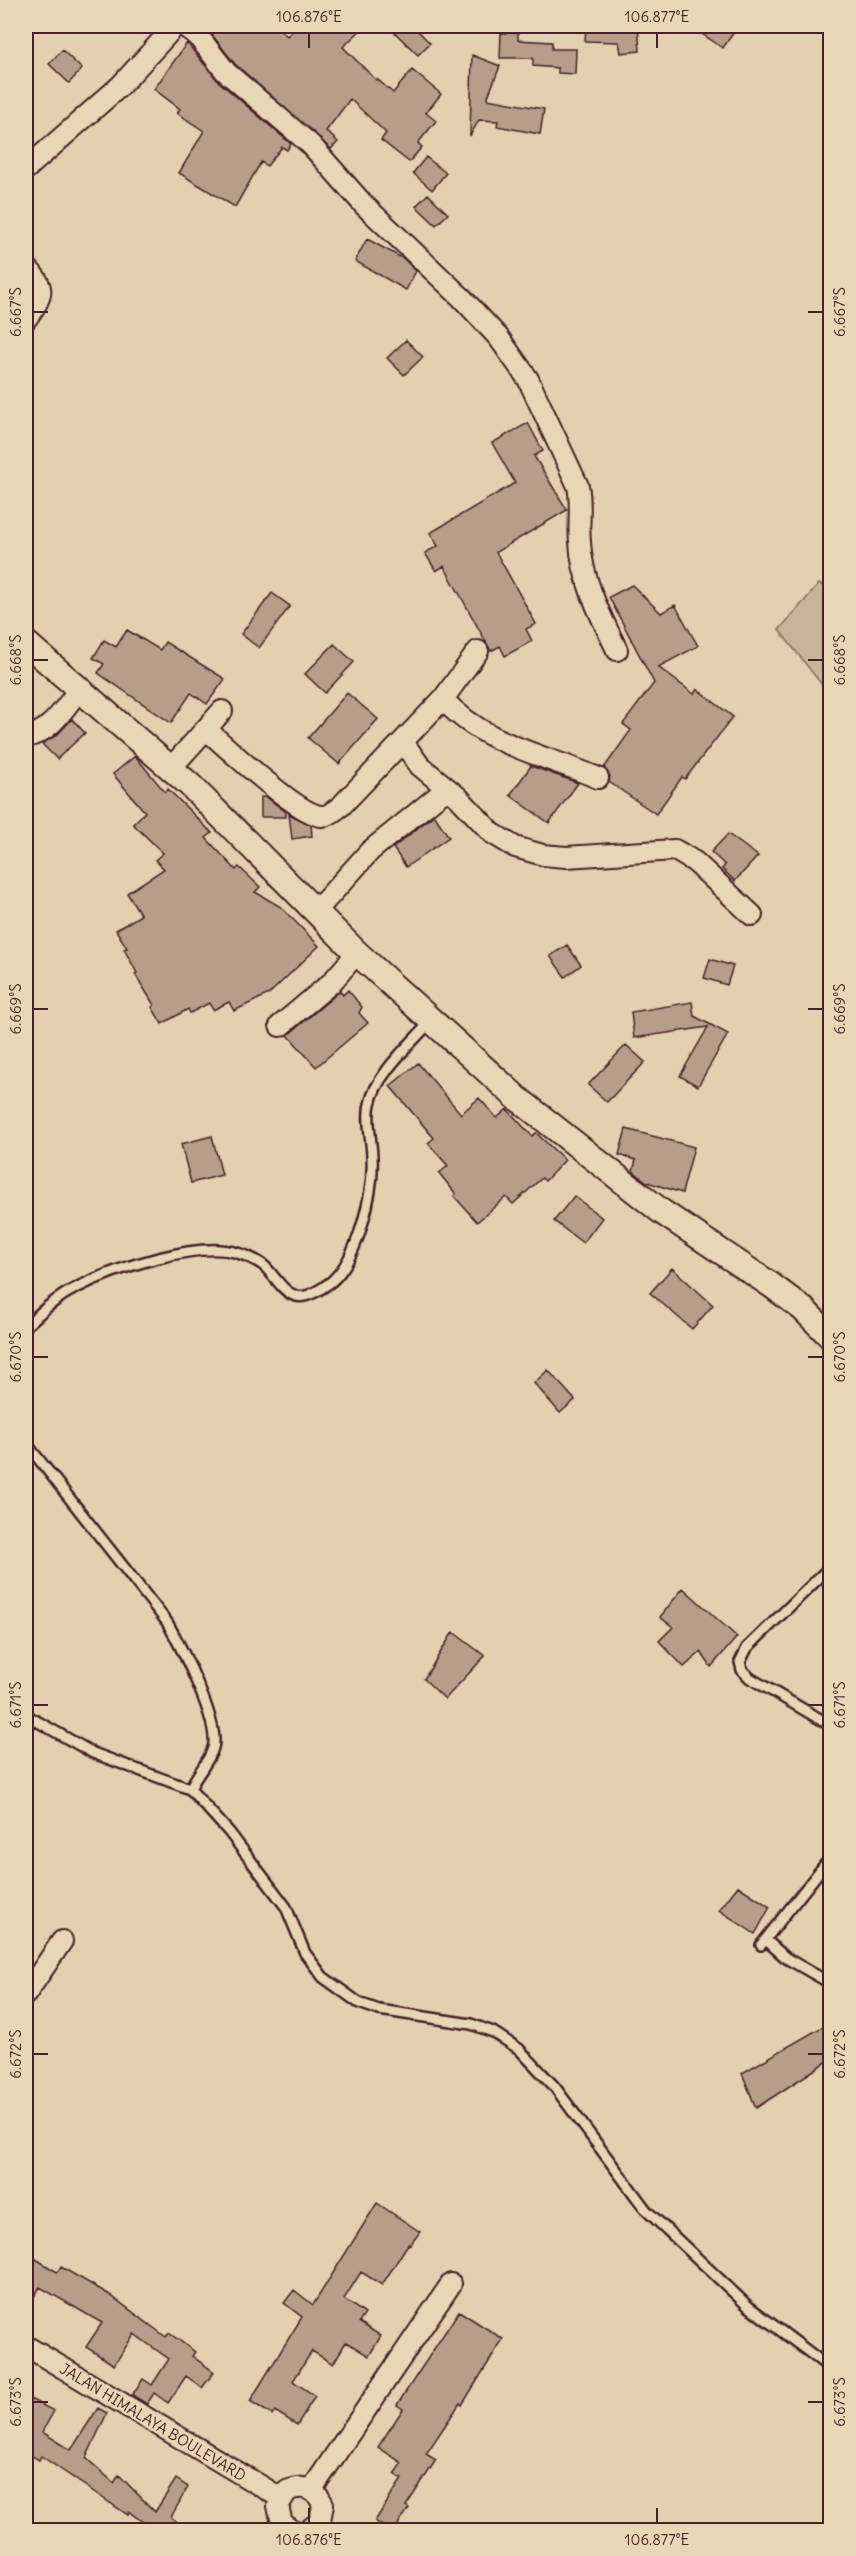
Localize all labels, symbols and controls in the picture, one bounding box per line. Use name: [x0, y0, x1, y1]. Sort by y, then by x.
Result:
text: 106.876°E: [276, 7, 342, 26]
text: 106.877°E: [625, 7, 690, 26]
text: 6.667°S: [6, 287, 25, 337]
text: 6.667°S: [830, 287, 849, 337]
text: 6.668°S: [6, 634, 25, 686]
text: 6.668°S: [830, 634, 849, 686]
text: 6.669°S: [6, 983, 25, 1035]
text: 6.669°S: [830, 983, 849, 1035]
text: 6.670°S: [6, 1332, 25, 1383]
text: 6.670°S: [830, 1332, 849, 1383]
text: 6.671°S: [6, 1681, 25, 1729]
text: 6.671°S: [830, 1681, 849, 1729]
text: 6.672°S: [6, 2029, 25, 2079]
text: 6.672°S: [830, 2029, 849, 2079]
street label: JALAN HIMALAYA BOULEVARD: [57, 2359, 249, 2485]
text: 6.673°S: [6, 2377, 25, 2427]
text: 6.673°S: [830, 2377, 849, 2427]
text: 106.876°E: [276, 2530, 342, 2549]
text: 106.877°E: [625, 2530, 690, 2549]

